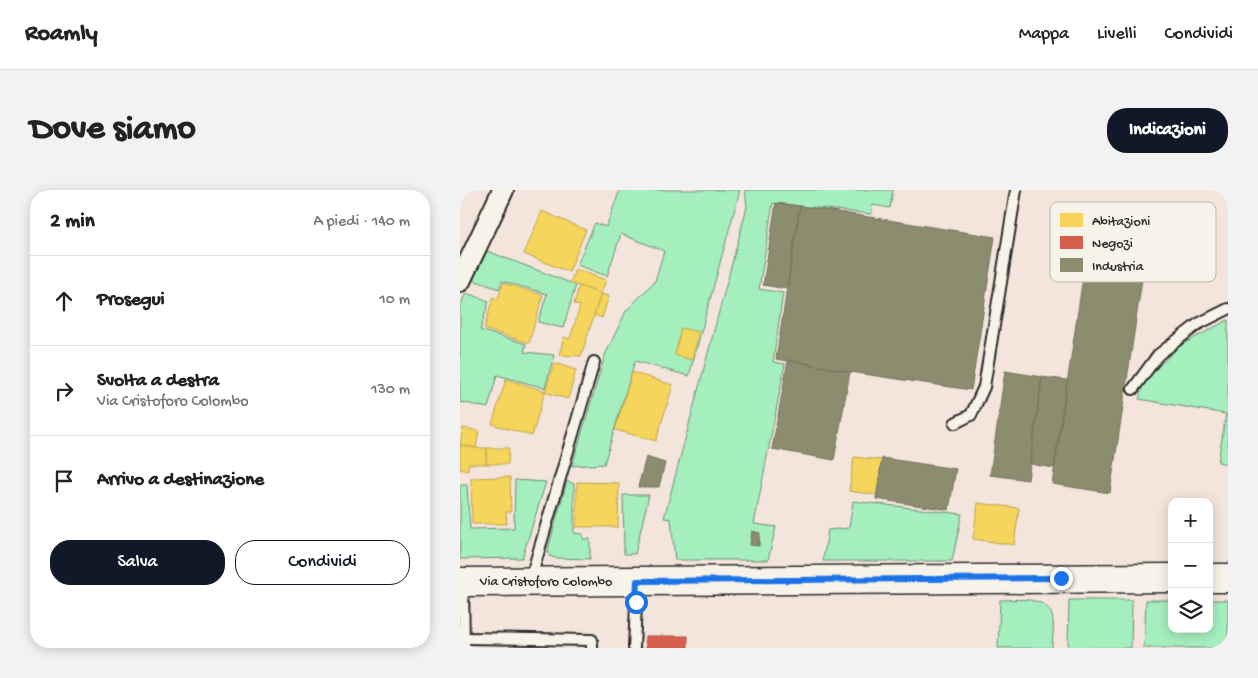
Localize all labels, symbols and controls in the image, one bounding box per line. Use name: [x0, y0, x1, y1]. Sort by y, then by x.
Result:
text: Roamly: [25, 20, 98, 49]
text: Mappa: [1019, 24, 1069, 45]
text: Livelli: [1097, 24, 1137, 45]
text: Condividi: [1165, 24, 1233, 45]
button: Indicazioni: [1107, 108, 1228, 153]
text: Dove siamo: [30, 110, 196, 151]
legend: [1050, 202, 1216, 282]
text: 2 min: [50, 210, 95, 235]
text: A piedi · 140 m: [313, 213, 410, 232]
text: Abitazioni: [1092, 214, 1150, 231]
text: Negozi: [1092, 236, 1133, 253]
text: Industria: [1092, 259, 1145, 276]
icon: ahead: [50, 287, 78, 315]
text: Prosegui: [97, 289, 165, 312]
text: 10 m: [379, 291, 410, 310]
text: Svolta a destra: [97, 370, 219, 393]
icon: right: [50, 377, 78, 405]
text: 130 m: [371, 381, 410, 400]
text: Via Cristoforo Colombo: [97, 393, 248, 412]
icon: arrive: [50, 467, 78, 495]
text: Arrivo a destinazione: [97, 469, 264, 492]
map controls: [1168, 498, 1213, 633]
button: +: [1168, 498, 1213, 543]
button: Salva: [50, 540, 225, 585]
button: Condividi: [235, 540, 410, 585]
button: −: [1168, 543, 1213, 588]
route end: [1050, 567, 1073, 590]
street label: Via Cristoforo Colombo: [479, 574, 612, 591]
button: layers: [1168, 588, 1213, 633]
route start: [625, 591, 648, 614]

